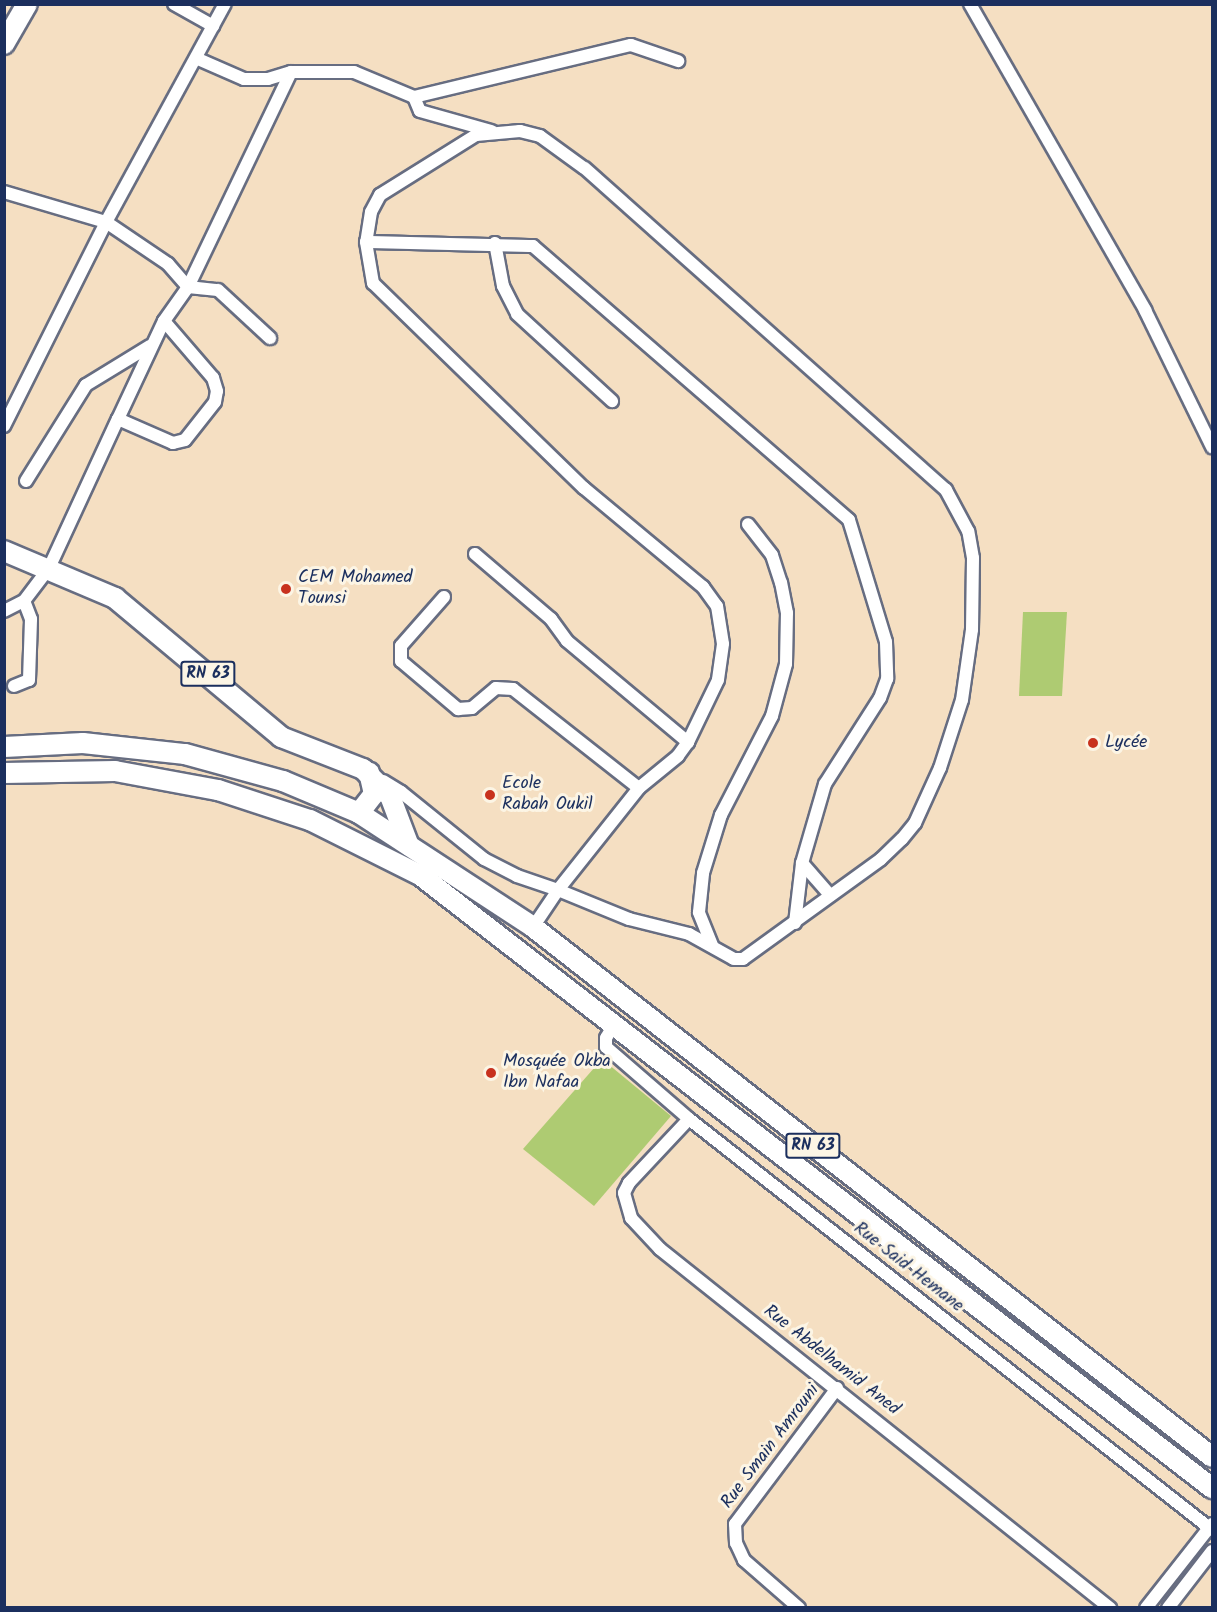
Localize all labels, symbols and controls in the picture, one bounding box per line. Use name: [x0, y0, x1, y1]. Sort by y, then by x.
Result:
place label: CEM Mohamed Tounsi: [298, 568, 413, 610]
marker: CEM Mohamed Tounsi: [279, 582, 293, 596]
road number: RN 63: [180, 661, 236, 687]
place label: Lycée: [1105, 732, 1147, 754]
marker: Lycée: [1086, 736, 1100, 750]
place label: Ecole Rabah Oukil: [502, 774, 593, 816]
marker: Ecole Rabah Oukil: [483, 788, 497, 802]
place label: Mosquée Okba Ibn Nafaa: [503, 1052, 611, 1094]
marker: Mosquée Okba Ibn Nafaa: [484, 1066, 498, 1080]
road number: RN 63: [784, 1133, 842, 1159]
street label: Rue Said Hemane: [849, 1218, 967, 1318]
street label: Rue Abdelhamid Aned: [759, 1301, 903, 1421]
street label: Rue Smain Amrouni: [717, 1381, 825, 1513]

